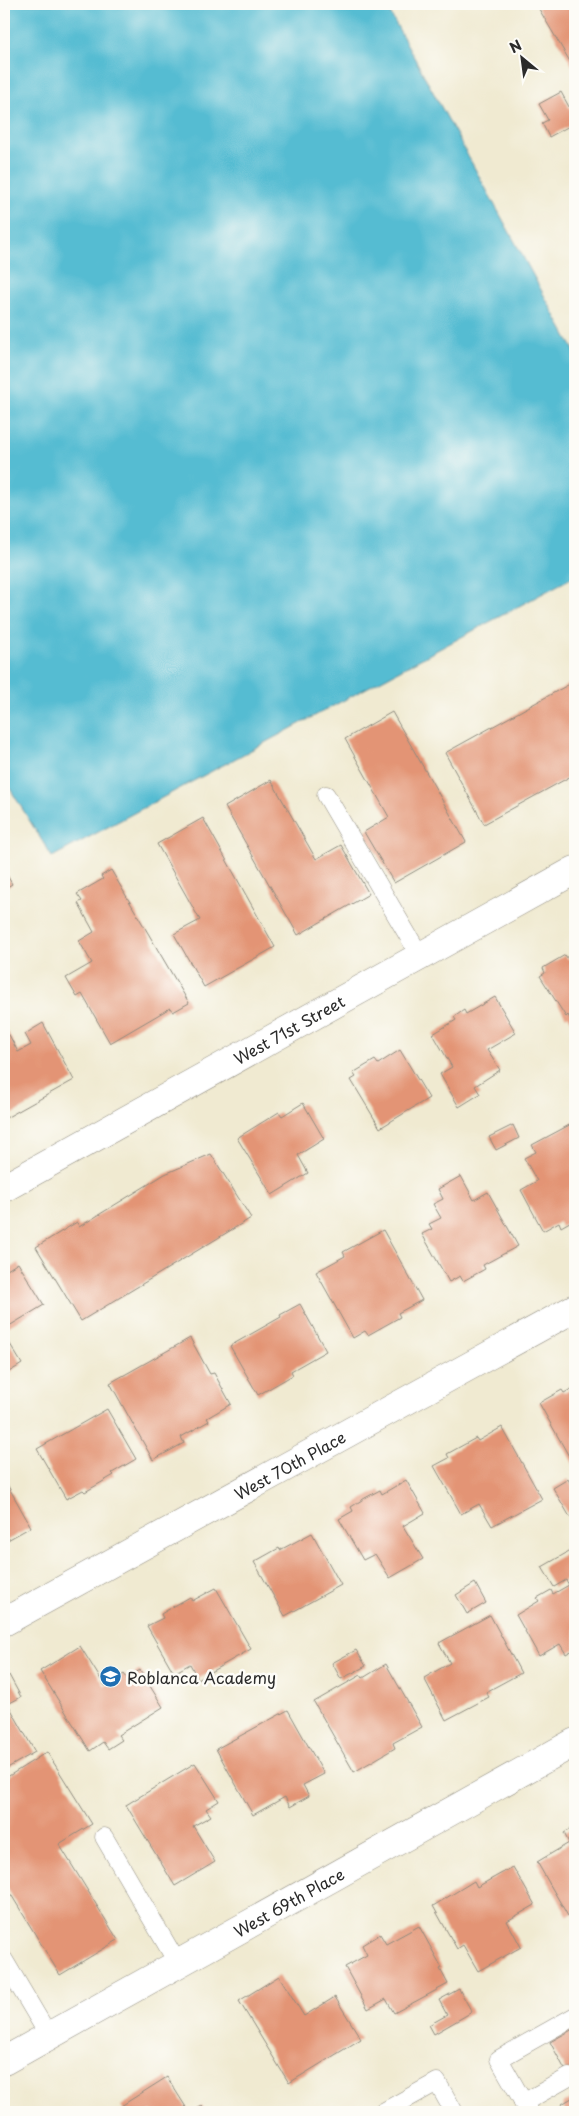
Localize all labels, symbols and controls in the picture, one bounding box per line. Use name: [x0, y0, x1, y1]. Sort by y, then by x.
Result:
north arrow: [496, 32, 546, 82]
text: N: [506, 34, 525, 58]
street label: West 71st Street: [229, 989, 349, 1070]
street label: West 70th Place: [230, 1425, 350, 1505]
school or university icon: Roblanca Academy: [99, 1665, 123, 1689]
place label: Roblanca Academy: [127, 1665, 276, 1689]
street label: West 69th Place: [229, 1861, 348, 1943]

